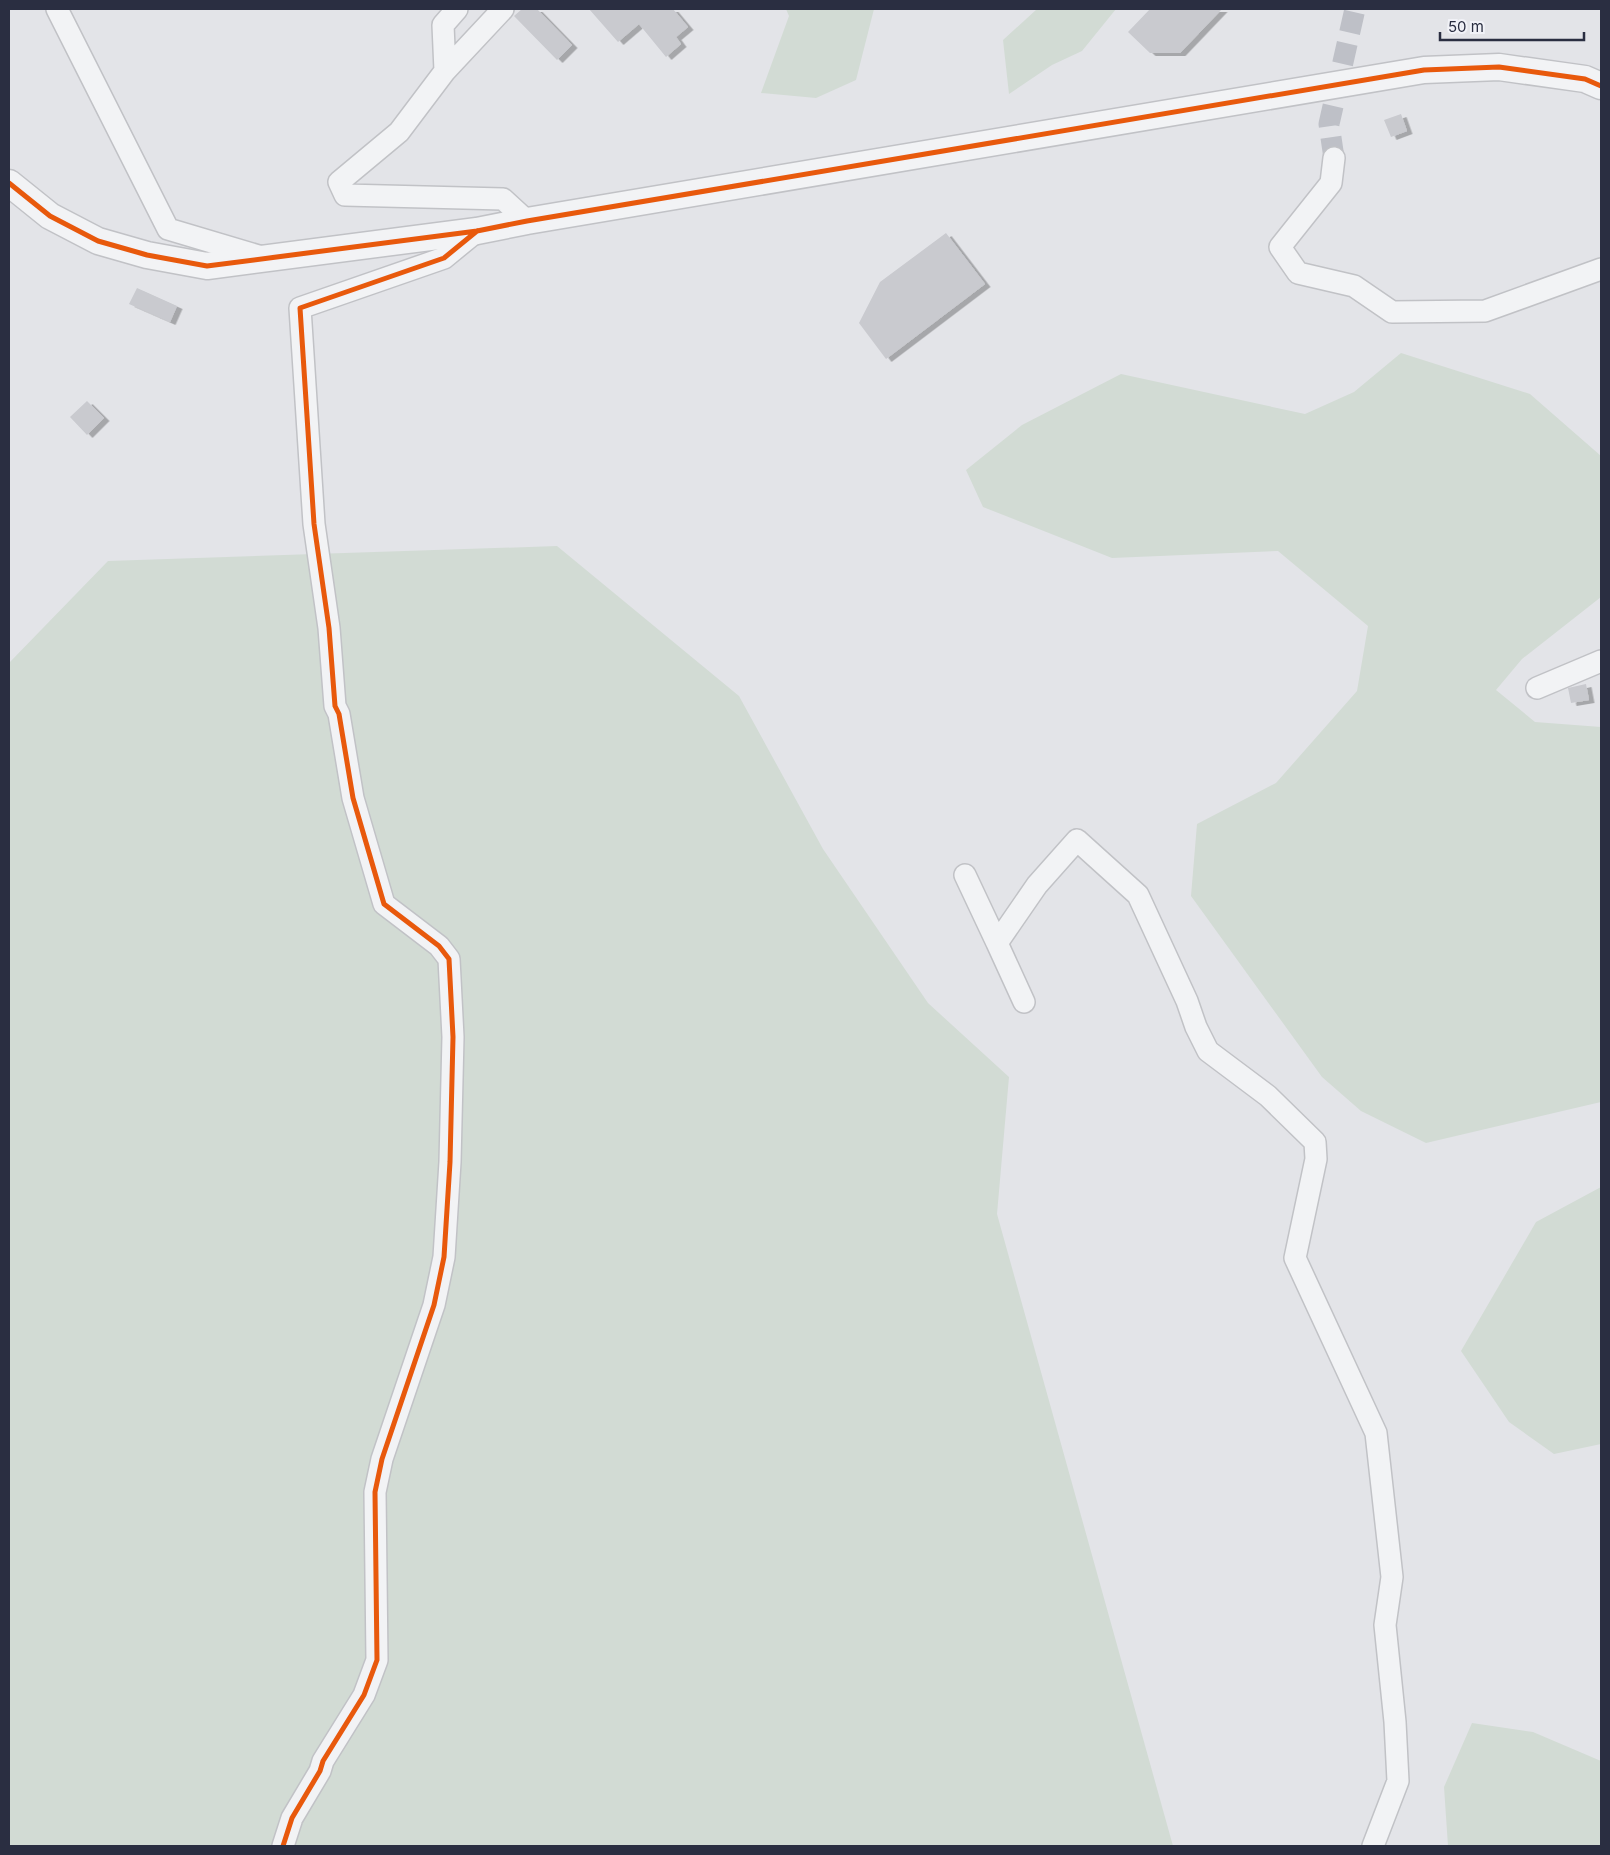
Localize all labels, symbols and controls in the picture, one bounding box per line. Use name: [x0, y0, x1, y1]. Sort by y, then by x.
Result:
scale bar: [1440, 10, 1584, 42]
text: 50 m: [1448, 17, 1484, 36]

